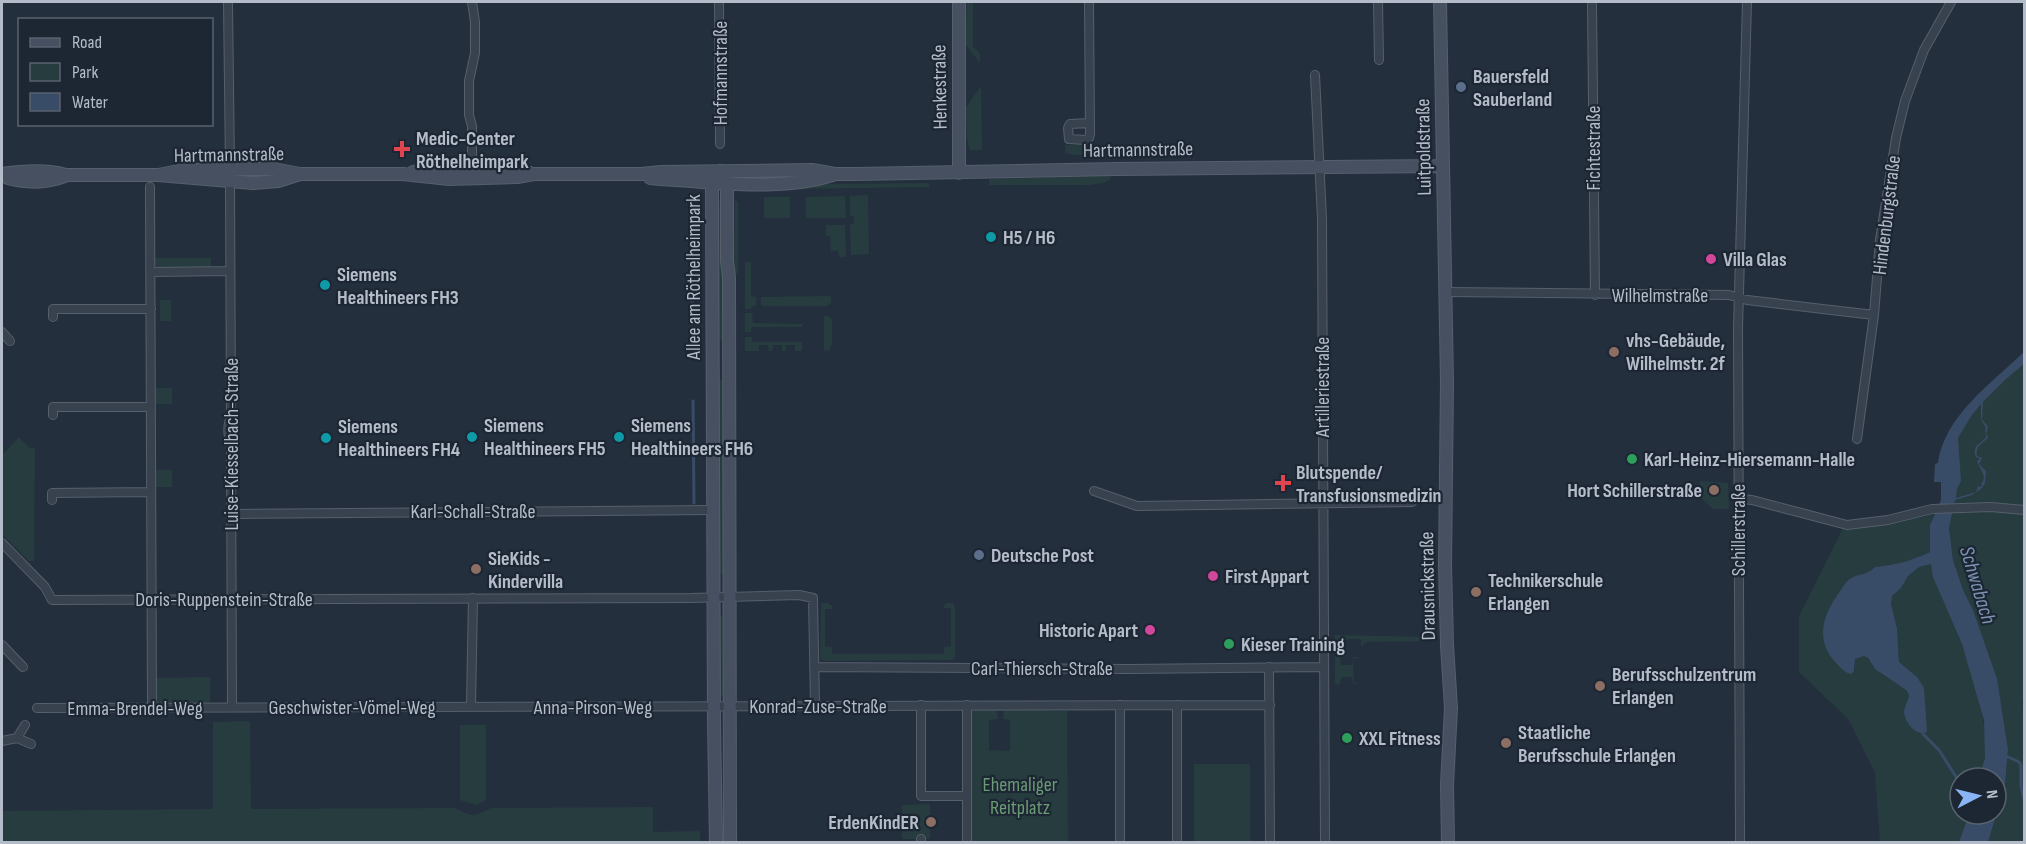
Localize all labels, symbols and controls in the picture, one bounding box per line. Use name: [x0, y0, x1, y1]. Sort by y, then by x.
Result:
legend: [18, 18, 213, 126]
street label: Hofmannstraße: [709, 21, 733, 125]
text: Road: [72, 32, 102, 53]
street label: Henkestraße: [927, 44, 953, 130]
text: Park: [72, 62, 98, 83]
place label: Bauersfeld Sauberland: [1473, 65, 1552, 112]
marker: Bauersfeld Sauberland: [1454, 80, 1468, 94]
text: Water: [72, 92, 108, 113]
street label: Luitpoldstraße: [1411, 98, 1437, 196]
street label: Fichtestraße: [1582, 105, 1606, 191]
place label: Medic-Center Röthelheimpark: [416, 127, 529, 174]
street label: Hartmannstraße: [1083, 137, 1193, 163]
marker: Medic-Center Röthelheimpark: [393, 140, 411, 158]
street label: Hartmannstraße: [174, 142, 284, 168]
street label: Hindenburgstraße: [1868, 154, 1906, 276]
street label: Allee am Röthelheimpark: [682, 194, 706, 361]
place label: H5 / H6: [1003, 226, 1055, 250]
marker: H5 / H6: [984, 230, 998, 244]
place label: Villa Glas: [1723, 248, 1787, 272]
marker: Villa Glas: [1704, 252, 1718, 266]
place label: Siemens Healthineers FH3: [337, 263, 459, 310]
marker: Siemens Healthineers FH3: [318, 278, 332, 292]
street label: Wilhelmstraße: [1612, 284, 1708, 308]
place label: vhs-Gebäude, Wilhelmstr. 2f: [1626, 329, 1726, 376]
street label: Artilleriestraße: [1311, 337, 1335, 438]
marker: vhs-Gebäude, Wilhelmstr. 2f: [1607, 345, 1621, 359]
street label: Luise-Kiesselbach-Straße: [220, 358, 244, 530]
place label: Siemens Healthineers FH5: [484, 414, 606, 461]
place label: Siemens Healthineers FH6: [631, 414, 753, 461]
place label: Siemens Healthineers FH4: [338, 415, 460, 462]
marker: Siemens Healthineers FH5: [465, 430, 479, 444]
marker: Siemens Healthineers FH6: [612, 430, 626, 444]
marker: Siemens Healthineers FH4: [319, 431, 333, 445]
place label: Karl-Heinz-Hiersemann-Halle: [1644, 448, 1855, 472]
marker: Karl-Heinz-Hiersemann-Halle: [1625, 452, 1639, 466]
place label: Blutspende/ Transfusionsmedizin: [1296, 461, 1441, 508]
marker: Blutspende/ Transfusionsmedizin: [1274, 474, 1292, 492]
place label: Hort Schillerstraße: [1567, 479, 1702, 503]
marker: Hort Schillerstraße: [1707, 483, 1721, 497]
street label: Schillerstraße: [1727, 484, 1751, 576]
street label: Karl-Schall-Straße: [411, 500, 535, 524]
street label: Drausnickstraße: [1415, 531, 1441, 641]
water label: Schwabach: [1954, 543, 2001, 627]
place label: Deutsche Post: [991, 544, 1094, 568]
place label: SieKids - Kindervilla: [488, 547, 563, 594]
marker: Deutsche Post: [972, 548, 986, 562]
marker: SieKids - Kindervilla: [469, 562, 483, 576]
place label: First Appart: [1225, 565, 1310, 589]
marker: First Appart: [1206, 569, 1220, 583]
place label: Technikerschule Erlangen: [1488, 569, 1603, 616]
marker: Technikerschule Erlangen: [1469, 585, 1483, 599]
street label: Doris-Ruppenstein-Straße: [135, 588, 313, 612]
place label: Historic Apart: [1039, 619, 1138, 643]
marker: Historic Apart: [1143, 623, 1157, 637]
place label: Kieser Training: [1241, 633, 1346, 657]
marker: Kieser Training: [1222, 637, 1236, 651]
street label: Carl-Thiersch-Straße: [971, 657, 1113, 681]
place label: Berufsschulzentrum Erlangen: [1612, 663, 1756, 710]
marker: Berufsschulzentrum Erlangen: [1593, 679, 1607, 693]
street label: Konrad-Zuse-Straße: [749, 695, 887, 719]
street label: Geschwister-Vömel-Weg: [268, 696, 436, 720]
street label: Anna-Pirson-Weg: [533, 696, 652, 720]
street label: Emma-Brendel-Weg: [67, 697, 203, 721]
place label: Staatliche Berufsschule Erlangen: [1518, 721, 1676, 768]
place label: XXL Fitness: [1358, 727, 1441, 751]
marker: XXL Fitness: [1340, 731, 1354, 745]
marker: Staatliche Berufsschule Erlangen: [1499, 736, 1513, 750]
north arrow: [1948, 766, 2008, 826]
park label: Ehemaliger Reitplatz: [983, 773, 1058, 820]
text: N: [1981, 789, 2001, 800]
place label: ErdenKindER: [828, 811, 919, 835]
marker: ErdenKindER: [924, 815, 938, 829]

